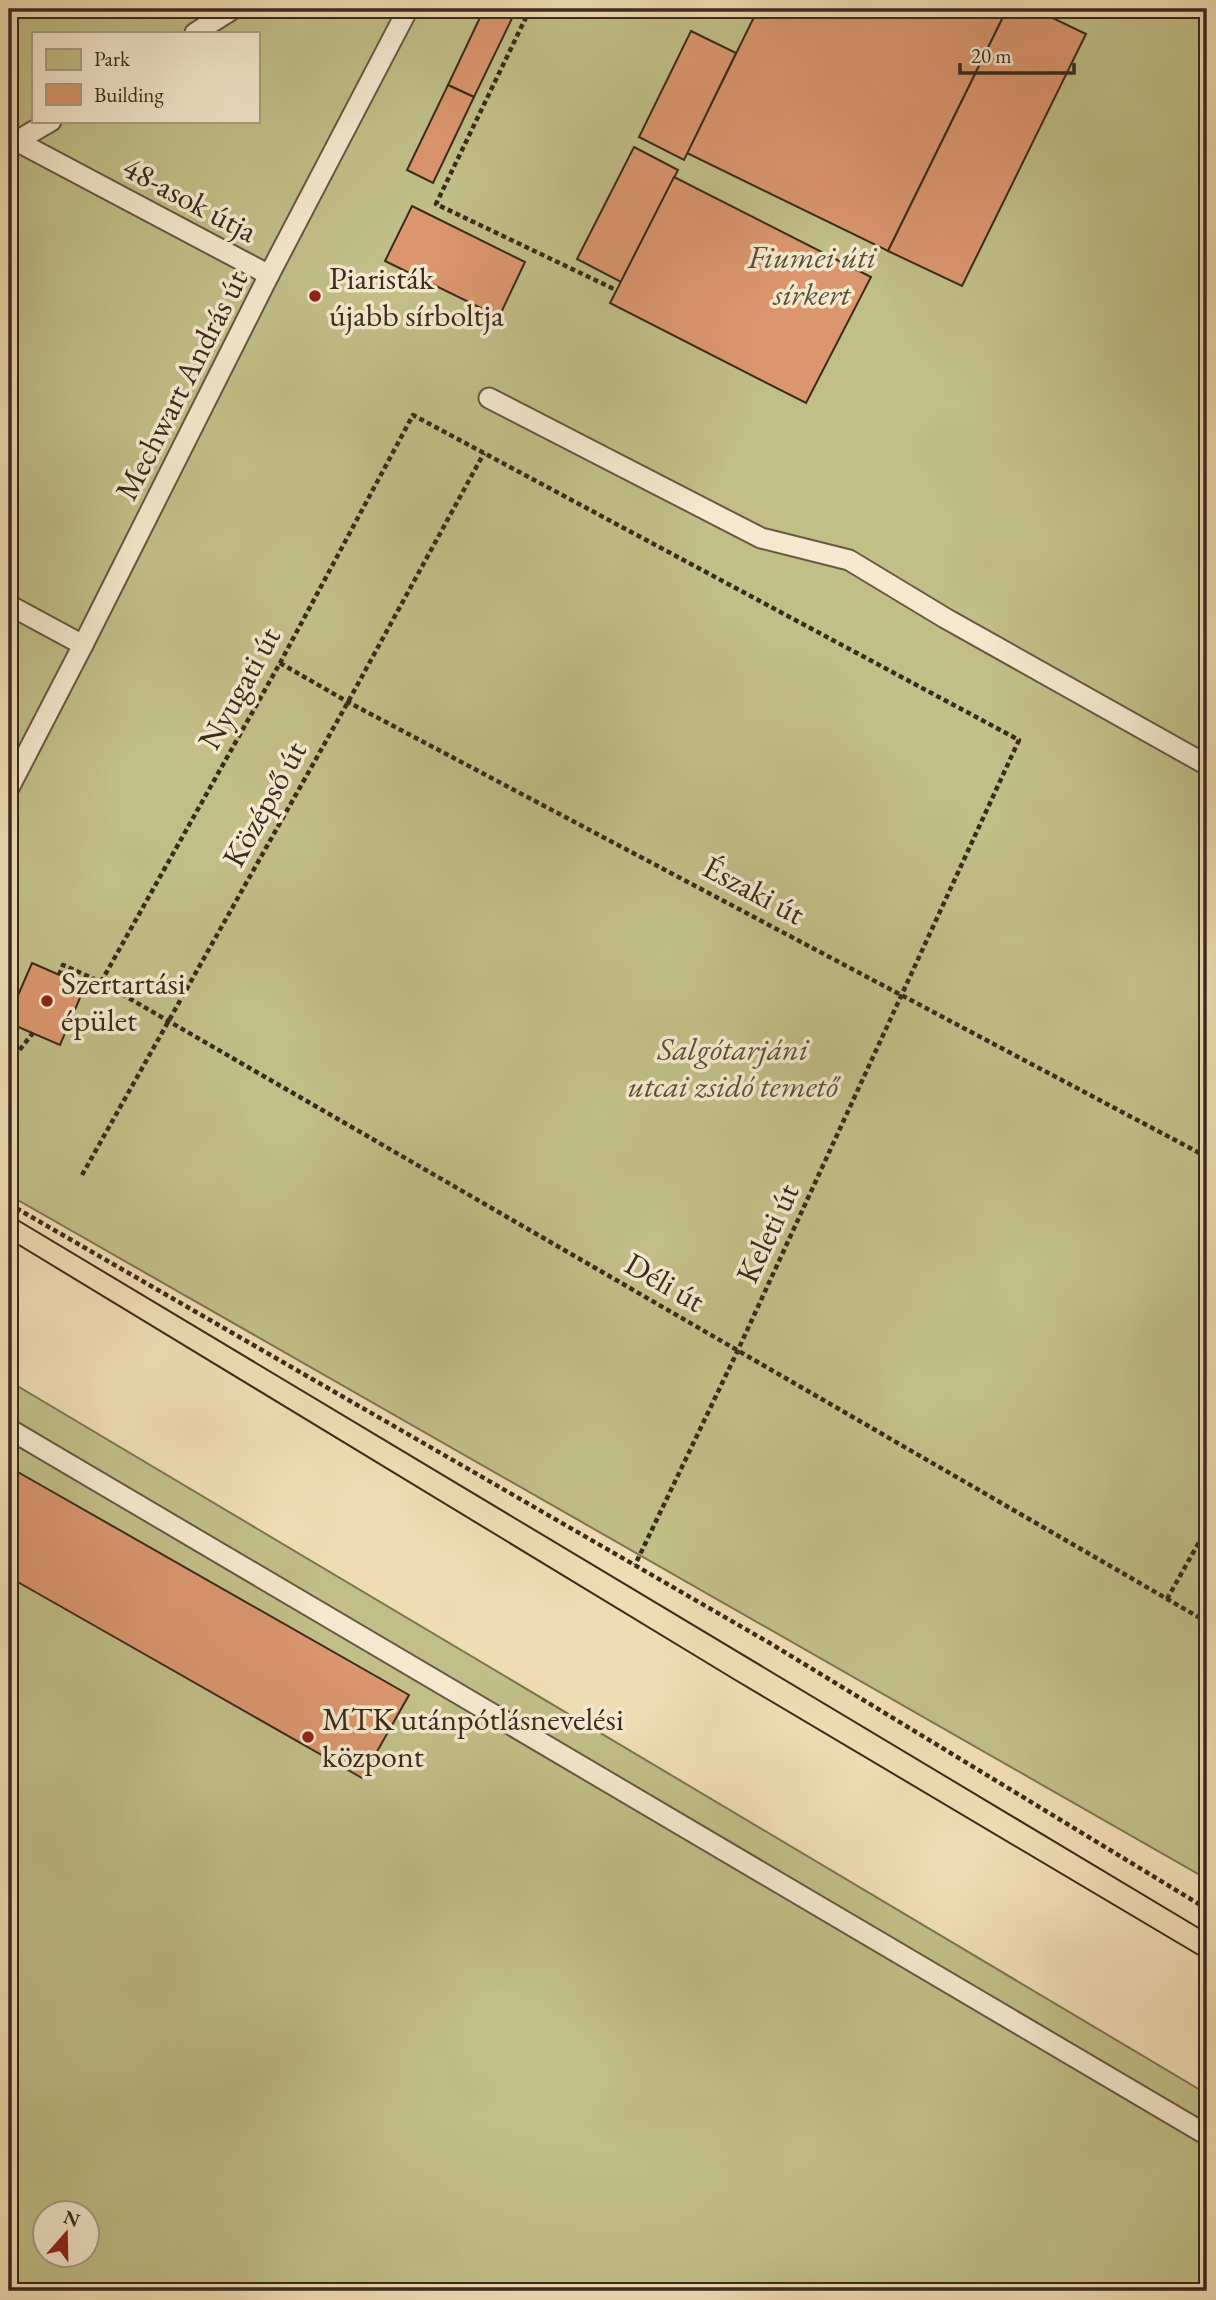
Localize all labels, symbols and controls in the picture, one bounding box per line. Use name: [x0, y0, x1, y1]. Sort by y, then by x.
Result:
legend: [32, 32, 259, 122]
scale bar: [960, 32, 1074, 76]
text: 20 m: [971, 42, 1012, 69]
text: Park: [94, 45, 131, 72]
text: Building: [94, 81, 164, 108]
street label: 48-asok útja: [116, 146, 265, 252]
park label: Fiumei úti sírkert: [747, 236, 878, 315]
place label: Piaristák újabb sírboltja: [329, 257, 504, 336]
street label: Mechwart András út: [105, 263, 257, 507]
marker: Piaristák újabb sírboltja: [307, 288, 323, 304]
street label: Nyugati út: [188, 619, 290, 757]
street label: Középső út: [212, 734, 316, 874]
street label: Északi út: [696, 846, 812, 934]
place label: Szertartási épület: [61, 962, 186, 1041]
marker: Szertartási épület: [39, 993, 55, 1009]
park label: Salgótarjáni utcai zsidó temető: [628, 1028, 841, 1107]
street label: Keleti út: [726, 1176, 808, 1290]
street label: Déli út: [617, 1242, 713, 1322]
place label: MTK utánpótlásnevelési központ: [322, 1698, 624, 1777]
marker: MTK utánpótlásnevelési központ: [300, 1729, 316, 1745]
north arrow: [32, 2198, 102, 2268]
text: N: [60, 2204, 84, 2233]

